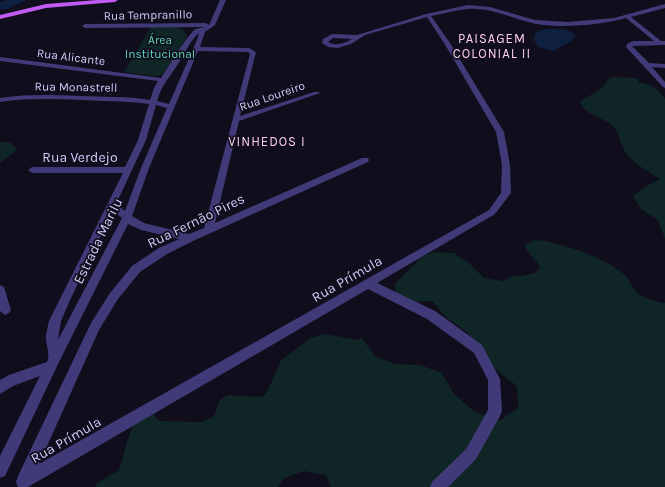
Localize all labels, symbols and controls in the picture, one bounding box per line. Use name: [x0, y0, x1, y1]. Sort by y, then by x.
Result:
street label: Rua Tempranillo: [104, 7, 192, 23]
district label: PAISAGEM COLONIAL II: [453, 31, 531, 61]
park label: Área Institucional: [125, 32, 195, 61]
street label: Rua Alicante: [36, 46, 106, 68]
street label: Rua Loureiro: [237, 78, 307, 114]
street label: Rua Monastrell: [35, 79, 117, 95]
district label: VINHEDOS I: [228, 134, 306, 149]
street label: Rua Verdejo: [42, 149, 118, 166]
street label: Rua Fernão Pires: [145, 190, 247, 252]
street label: Estrada Marilu: [70, 195, 126, 287]
street label: Rua Prímula: [309, 252, 385, 306]
street label: Rua Prímula: [28, 413, 104, 467]

